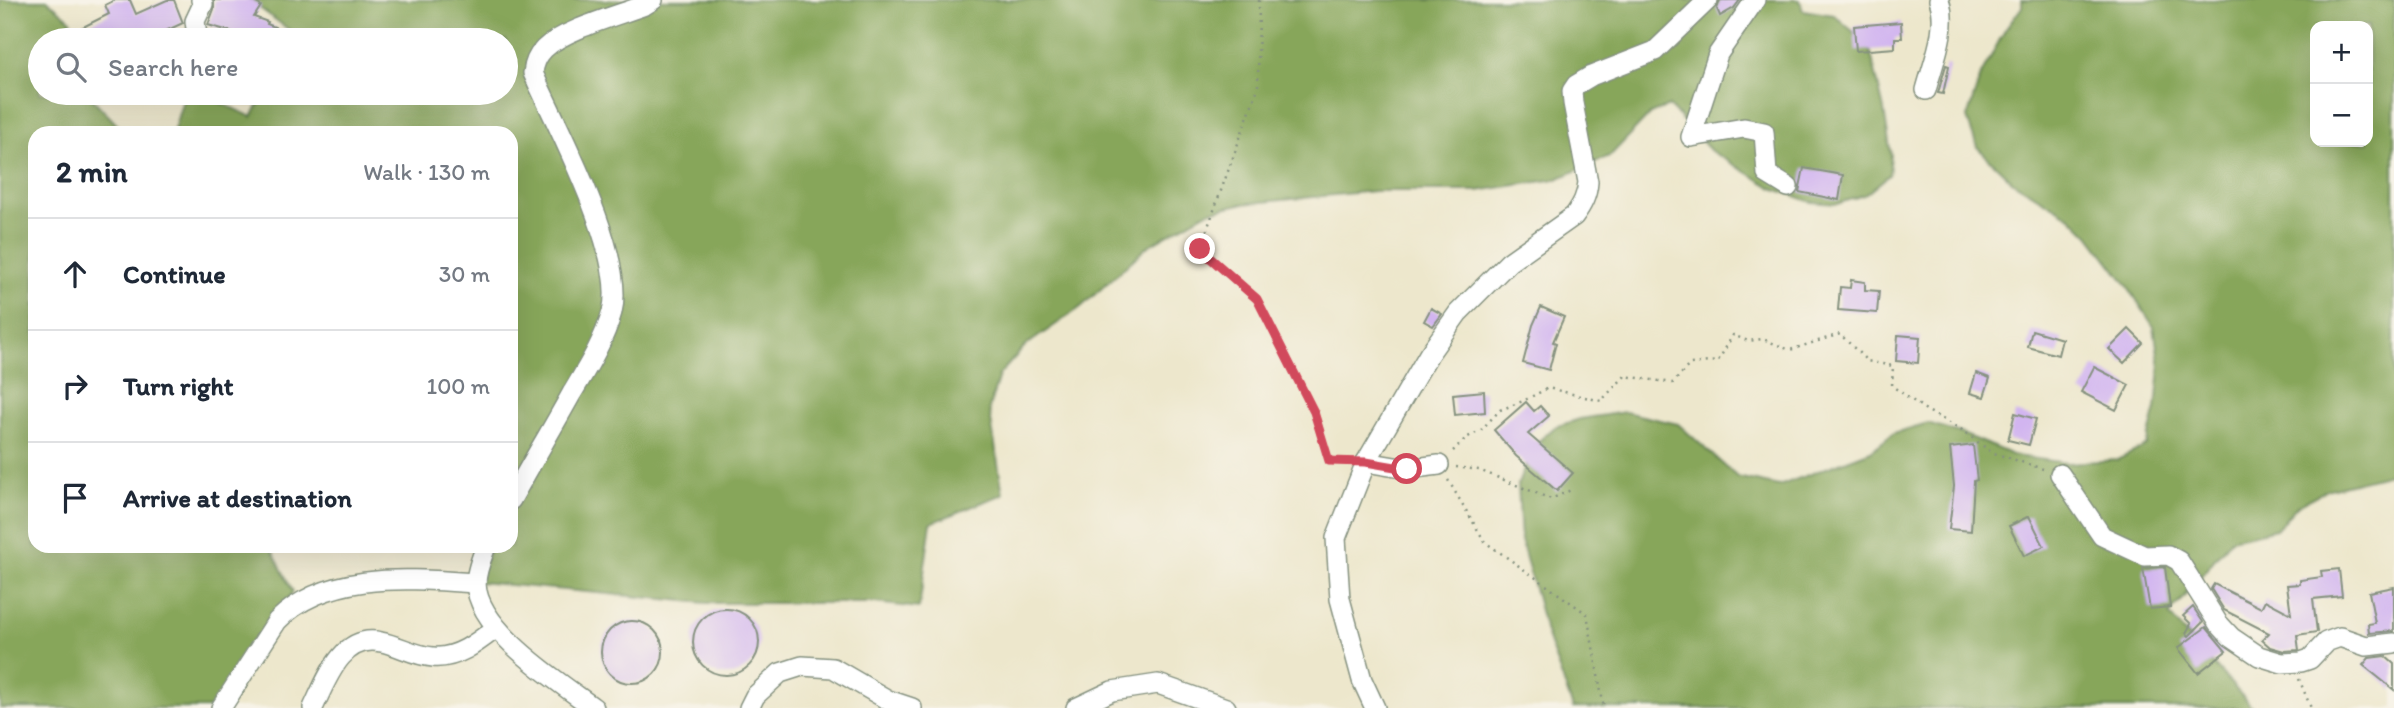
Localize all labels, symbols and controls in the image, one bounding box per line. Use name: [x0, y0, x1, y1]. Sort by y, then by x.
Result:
map controls: [2310, 21, 2373, 147]
button: +: [2310, 21, 2373, 84]
search box: [28, 28, 518, 105]
icon: search: [52, 48, 90, 86]
text: Search here: [108, 51, 238, 83]
button: −: [2310, 84, 2373, 147]
text: 2 min: [56, 153, 127, 190]
text: Walk · 130 m: [363, 158, 490, 186]
route end: [1184, 233, 1215, 264]
icon: ahead: [56, 255, 94, 293]
text: Continue: [123, 258, 226, 290]
text: 30 m: [439, 260, 490, 288]
icon: right: [56, 367, 94, 405]
text: Turn right: [123, 370, 234, 402]
text: 100 m: [426, 372, 490, 400]
route start: [1391, 453, 1422, 484]
icon: arrive: [56, 479, 94, 517]
text: Arrive at destination: [123, 482, 352, 514]

